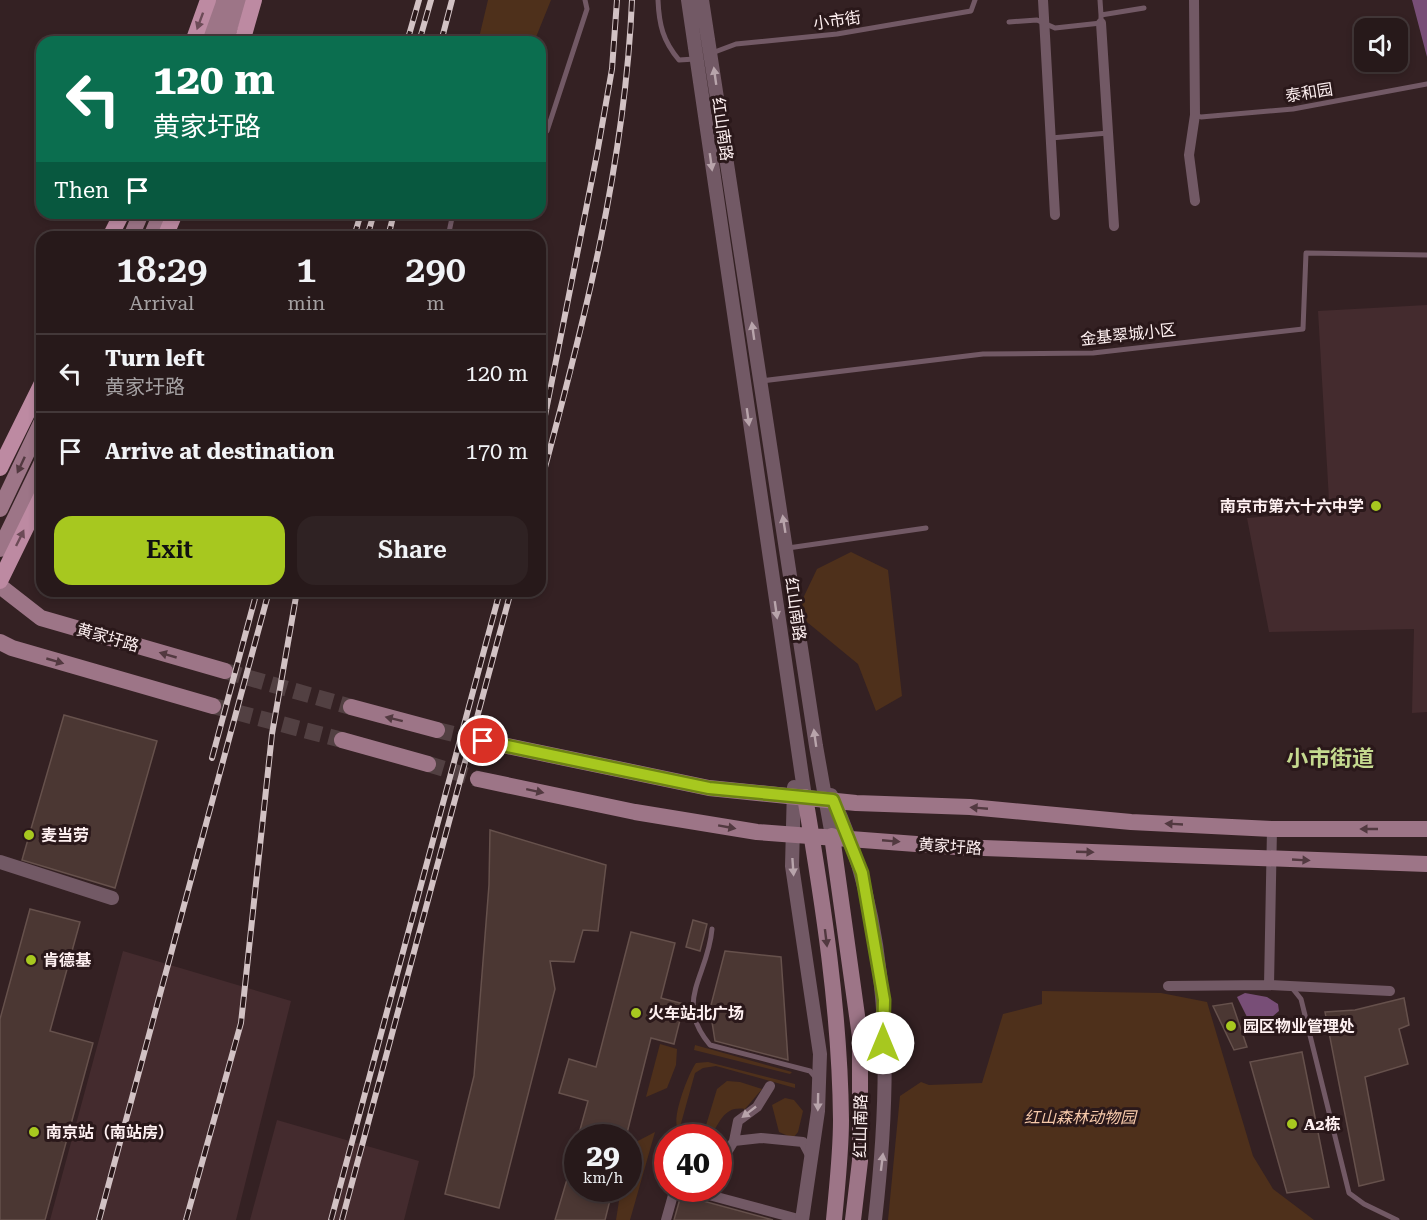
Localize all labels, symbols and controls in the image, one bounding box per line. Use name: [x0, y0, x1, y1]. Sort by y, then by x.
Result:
street label: 小市街: [812, 8, 862, 33]
one-way arrow: [195, 12, 205, 30]
map controls: [1354, 18, 1408, 72]
button: sound: [1354, 18, 1408, 72]
text: 120 m: [153, 55, 275, 104]
icon: left: [54, 60, 132, 138]
one-way arrow: [711, 66, 720, 85]
street label: 泰和园: [1284, 79, 1334, 106]
street label: 红山南路: [709, 96, 736, 162]
text: 黄家圩路: [153, 111, 261, 143]
one-way arrow: [707, 152, 716, 171]
icon: arrive: [121, 174, 154, 207]
text: Then: [54, 178, 109, 203]
text: 18:29: [116, 249, 207, 291]
text: 1: [296, 249, 316, 291]
text: 290: [405, 249, 466, 291]
text: Arrival: [129, 291, 194, 315]
text: min: [288, 291, 325, 315]
text: m: [426, 291, 445, 315]
street label: 金基翠城小区: [1079, 320, 1177, 349]
one-way arrow: [749, 322, 758, 341]
text: Turn left: [105, 346, 205, 371]
icon: left: [54, 357, 87, 390]
text: 120 m: [465, 361, 528, 386]
text: 黄家圩路: [105, 375, 185, 399]
one-way arrow: [744, 408, 753, 427]
icon: arrive: [54, 435, 87, 468]
text: Arrive at destination: [105, 439, 334, 464]
text: 170 m: [465, 439, 528, 464]
one-way arrow: [17, 456, 26, 473]
place label: 南京市第六十六中学: [1220, 497, 1364, 516]
marker: 南京市第六十六中学: [1369, 499, 1383, 513]
one-way arrow: [779, 514, 788, 533]
button: Exit: [54, 516, 285, 585]
button: Share: [297, 516, 528, 585]
one-way arrow: [15, 529, 25, 547]
street label: 红山南路: [782, 576, 809, 642]
one-way arrow: [772, 601, 781, 620]
street label: 黄家圩路: [74, 620, 141, 655]
one-way arrow: [159, 650, 177, 659]
one-way arrow: [46, 657, 64, 666]
one-way arrow: [385, 713, 403, 723]
pin: [457, 715, 508, 766]
icon: arrive: [466, 724, 499, 757]
one-way arrow: [810, 728, 819, 747]
district label: 小市街道: [1286, 746, 1374, 771]
one-way arrow: [526, 787, 545, 796]
one-way arrow: [970, 803, 989, 813]
one-way arrow: [1164, 820, 1183, 829]
one-way arrow: [718, 823, 737, 832]
one-way arrow: [1359, 824, 1378, 834]
place label: 麦当劳: [41, 826, 89, 845]
marker: 麦当劳: [22, 828, 36, 842]
street label: 黄家圩路: [917, 835, 983, 858]
one-way arrow: [881, 837, 900, 846]
one-way arrow: [1076, 847, 1095, 856]
one-way arrow: [1292, 856, 1311, 865]
one-way arrow: [788, 857, 798, 876]
one-way arrow: [821, 929, 830, 948]
place label: 肯德基: [43, 951, 92, 970]
marker: 肯德基: [24, 953, 38, 967]
place label: 火车站北广场: [648, 1004, 744, 1023]
marker: 火车站北广场: [629, 1006, 643, 1020]
position arrow: [851, 1011, 915, 1075]
place label: 园区物业管理处: [1243, 1017, 1355, 1036]
marker: 园区物业管理处: [1224, 1019, 1238, 1033]
one-way arrow: [814, 1092, 823, 1111]
street label: 红山南路: [850, 1094, 871, 1158]
one-way arrow: [741, 1106, 757, 1119]
park label: 红山森林动物园: [1024, 1108, 1138, 1127]
place label: A2栋: [1304, 1115, 1341, 1134]
marker: A2栋: [1285, 1117, 1299, 1131]
place label: 南京站（南站房）: [46, 1123, 174, 1142]
speed limit sign: 40: [654, 1124, 732, 1202]
marker: 南京站（南站房）: [27, 1125, 41, 1139]
text: 29: [586, 1138, 620, 1173]
one-way arrow: [877, 1152, 886, 1171]
text: km/h: [583, 1169, 623, 1187]

